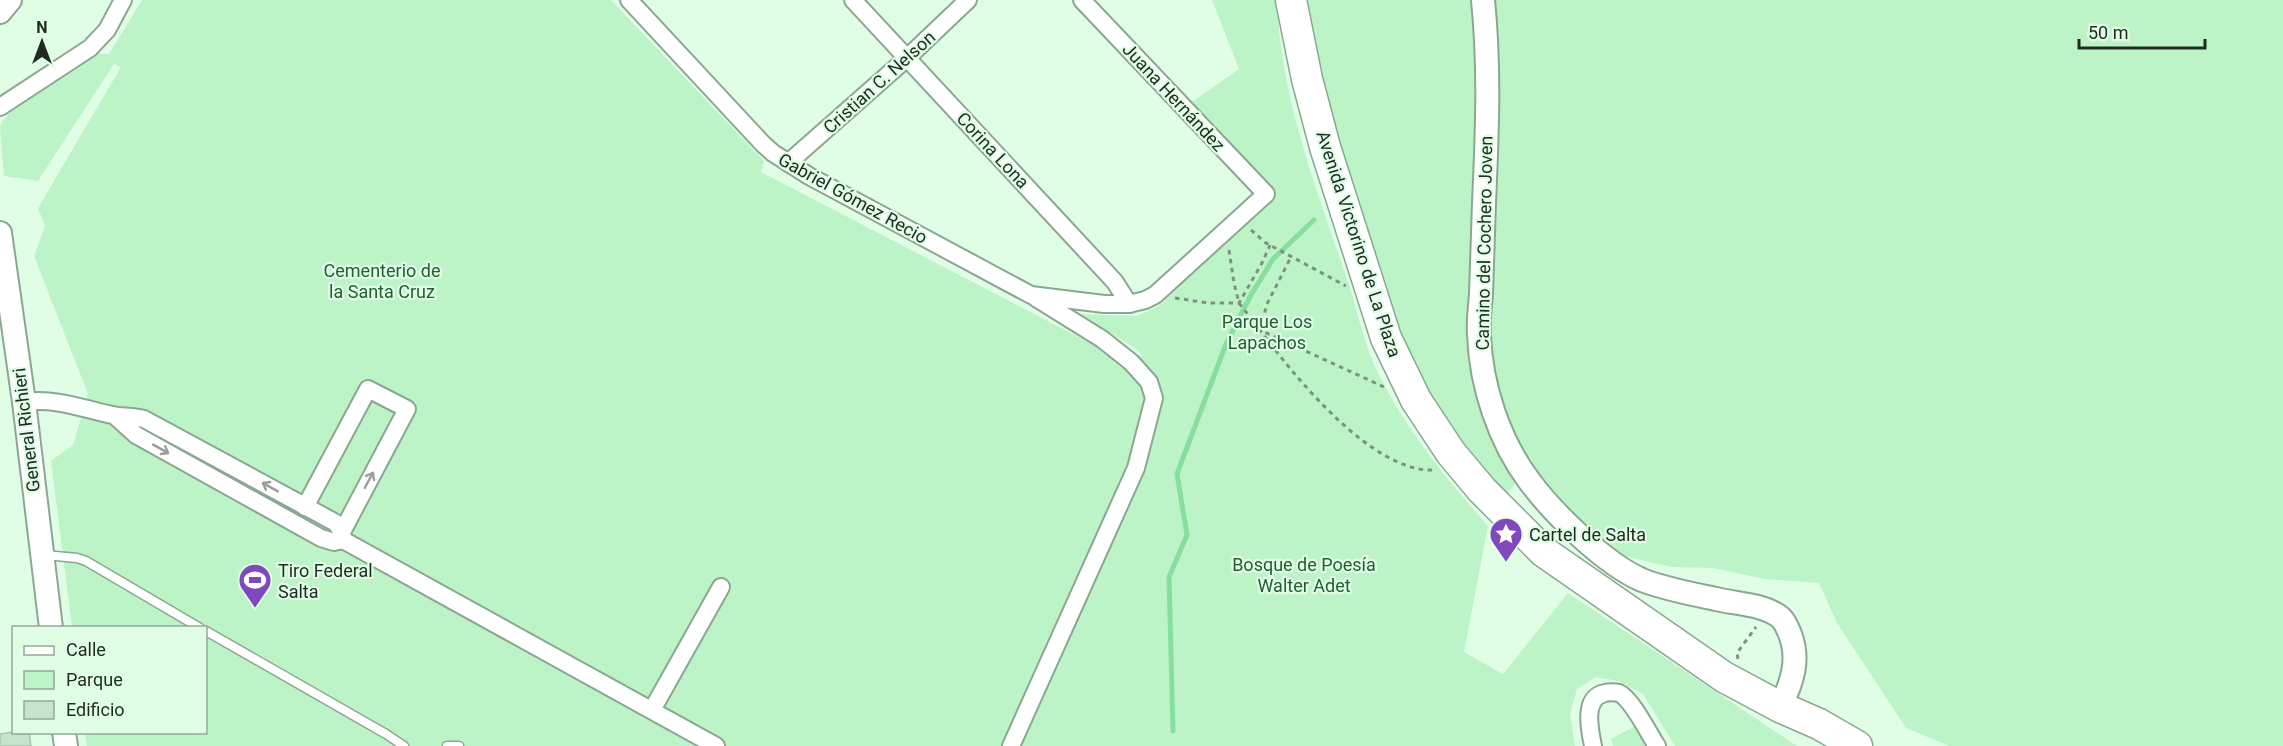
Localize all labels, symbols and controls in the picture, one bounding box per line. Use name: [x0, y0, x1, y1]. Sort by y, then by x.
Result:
north arrow: [12, 12, 72, 72]
scale bar: [2079, 12, 2205, 50]
text: N: [36, 18, 48, 37]
text: 50 m: [2088, 22, 2128, 43]
street label: Cristian C. Nelson: [819, 26, 939, 138]
street label: Juana Hernández: [1118, 38, 1230, 156]
street label: Corina Lona: [952, 108, 1034, 192]
street label: Avenida Victorino de La Plaza: [1312, 128, 1406, 360]
street label: Camino del Cochero Joven: [1472, 136, 1496, 350]
street label: Gabriel Gómez Recio: [775, 148, 931, 248]
park label: Cementerio de la Santa Cruz: [324, 260, 440, 302]
park label: Parque Los Lapachos: [1222, 311, 1312, 353]
street label: General Richieri: [8, 367, 44, 493]
one-way arrow: [152, 443, 169, 455]
one-way arrow: [364, 471, 376, 489]
one-way arrow: [262, 481, 279, 493]
place icon: Cartel de Salta: [1488, 516, 1524, 563]
place label: Cartel de Salta: [1529, 524, 1646, 545]
park label: Bosque de Poesía Walter Adet: [1232, 554, 1376, 596]
place label: Tiro Federal Salta: [278, 560, 373, 602]
sports icon: Tiro Federal Salta: [237, 562, 273, 609]
legend: [12, 626, 207, 734]
text: Calle: [66, 639, 106, 660]
text: Parque: [66, 669, 123, 690]
text: Edificio: [66, 699, 125, 720]

